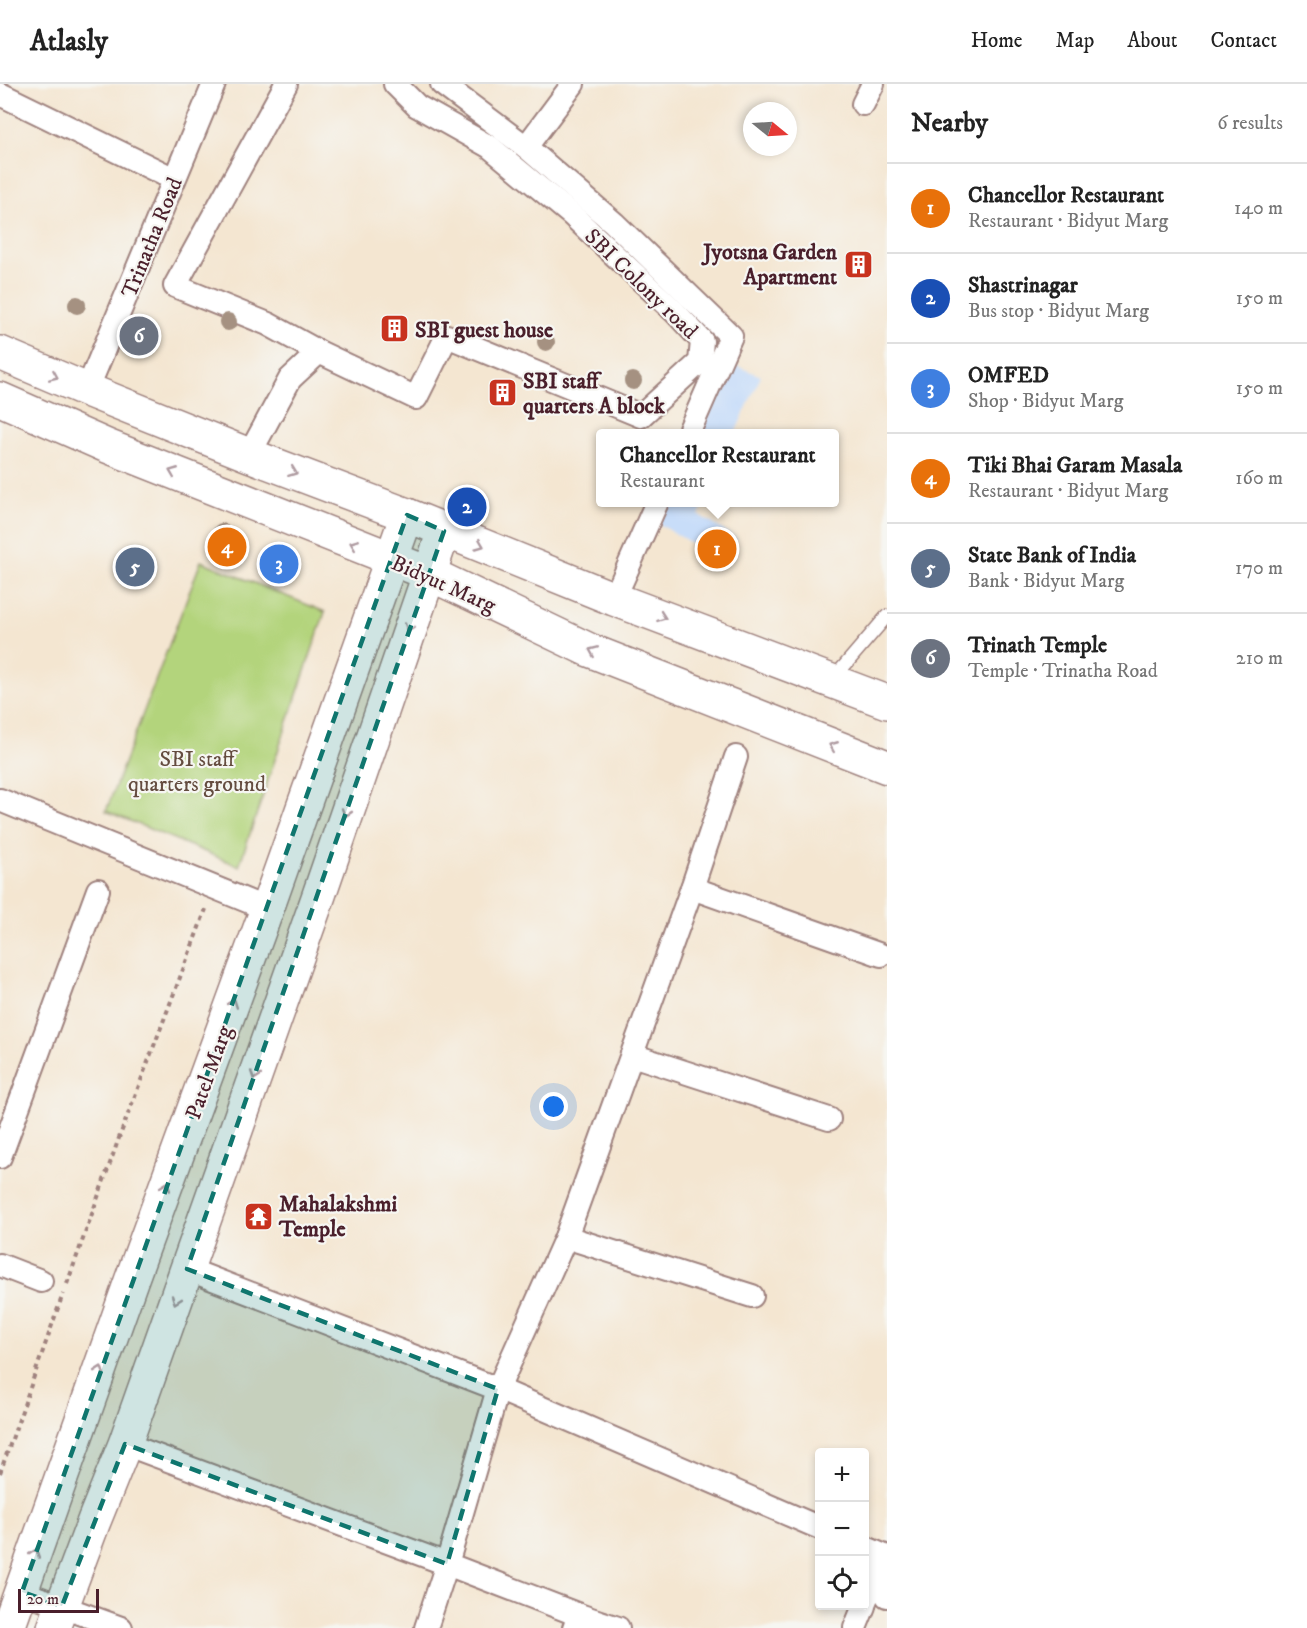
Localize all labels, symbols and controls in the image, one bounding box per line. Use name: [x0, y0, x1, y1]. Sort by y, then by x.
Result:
text: Atlasly: [30, 24, 108, 59]
text: Home: [971, 28, 1023, 54]
text: Map: [1056, 28, 1094, 54]
text: About: [1127, 28, 1178, 54]
text: Contact: [1211, 28, 1277, 54]
north arrow: [743, 102, 797, 156]
text: Nearby: [911, 107, 988, 140]
text: 6 results: [1217, 111, 1283, 136]
street label: Trinatha Road: [116, 173, 189, 302]
text: Chancellor Restaurant: [968, 182, 1164, 209]
text: 1: [927, 196, 934, 221]
text: 140 m: [1234, 196, 1283, 221]
text: Restaurant · Bidyut Marg: [968, 209, 1168, 234]
street label: SBI Colony road: [579, 223, 703, 345]
place label: Jyotsna Garden Apartment: [700, 239, 838, 291]
building icon: Jyotsna Garden Apartment: [842, 248, 874, 280]
text: Shastrinagar: [968, 272, 1078, 299]
text: 2: [926, 286, 935, 311]
text: 150 m: [1236, 286, 1283, 311]
text: Bus stop · Bidyut Marg: [968, 299, 1149, 324]
building icon: SBI guest house: [378, 313, 410, 345]
pin: 6: [120, 314, 158, 358]
place label: SBI guest house: [415, 317, 553, 344]
text: OMFED: [968, 362, 1049, 389]
place label: SBI staff quarters A block: [523, 368, 666, 420]
one-way arrow: [47, 369, 58, 381]
text: 3: [927, 376, 934, 401]
text: 150 m: [1236, 376, 1283, 401]
building icon: SBI staff quarters A block: [486, 377, 518, 409]
text: Shop · Bidyut Marg: [968, 389, 1123, 414]
popup: [596, 429, 839, 507]
text: Chancellor Restaurant: [619, 442, 816, 469]
text: Tiki Bhai Garam Masala: [968, 452, 1182, 479]
one-way arrow: [287, 464, 298, 477]
text: 4: [925, 466, 936, 491]
text: 160 m: [1235, 466, 1283, 491]
one-way arrow: [168, 467, 179, 479]
text: Restaurant: [619, 469, 705, 494]
text: Restaurant · Bidyut Marg: [968, 479, 1168, 504]
pin: 2: [448, 484, 486, 530]
pin: 4: [208, 524, 246, 570]
pin: 1: [698, 526, 736, 572]
one-way arrow: [474, 538, 485, 550]
one-way arrow: [349, 539, 359, 552]
pin: 3: [260, 542, 298, 586]
text: State Bank of India: [968, 542, 1136, 569]
pin: 5: [116, 544, 154, 590]
street label: Bidyut Marg: [387, 549, 500, 619]
text: 5: [926, 556, 935, 581]
text: 170 m: [1235, 556, 1283, 581]
text: Bank · Bidyut Marg: [968, 569, 1124, 594]
one-way arrow: [656, 609, 667, 622]
one-way arrow: [404, 622, 417, 633]
text: Trinath Temple: [968, 632, 1107, 659]
one-way arrow: [588, 646, 599, 658]
text: 6: [925, 646, 936, 671]
text: 210 m: [1236, 646, 1283, 671]
text: Temple · Trinatha Road: [968, 659, 1158, 684]
one-way arrow: [828, 741, 839, 753]
park label: SBI staff quarters ground: [128, 746, 266, 798]
one-way arrow: [341, 807, 354, 818]
one-way arrow: [226, 998, 238, 1009]
street label: Patel Marg: [180, 1022, 239, 1123]
one-way arrow: [249, 1070, 262, 1081]
your location: [539, 1092, 568, 1121]
one-way arrow: [159, 1181, 171, 1192]
place label: Mahalakshmi Temple: [278, 1191, 398, 1243]
temple icon: Mahalakshmi Temple: [242, 1200, 274, 1232]
one-way arrow: [170, 1294, 183, 1305]
one-way arrow: [93, 1365, 106, 1375]
map controls: [815, 1448, 869, 1610]
button: +: [815, 1448, 869, 1502]
button: −: [815, 1502, 869, 1556]
one-way arrow: [28, 1549, 41, 1559]
button: locate: [815, 1556, 869, 1610]
scale bar: [18, 1586, 99, 1614]
text: 20 m: [27, 1589, 59, 1609]

